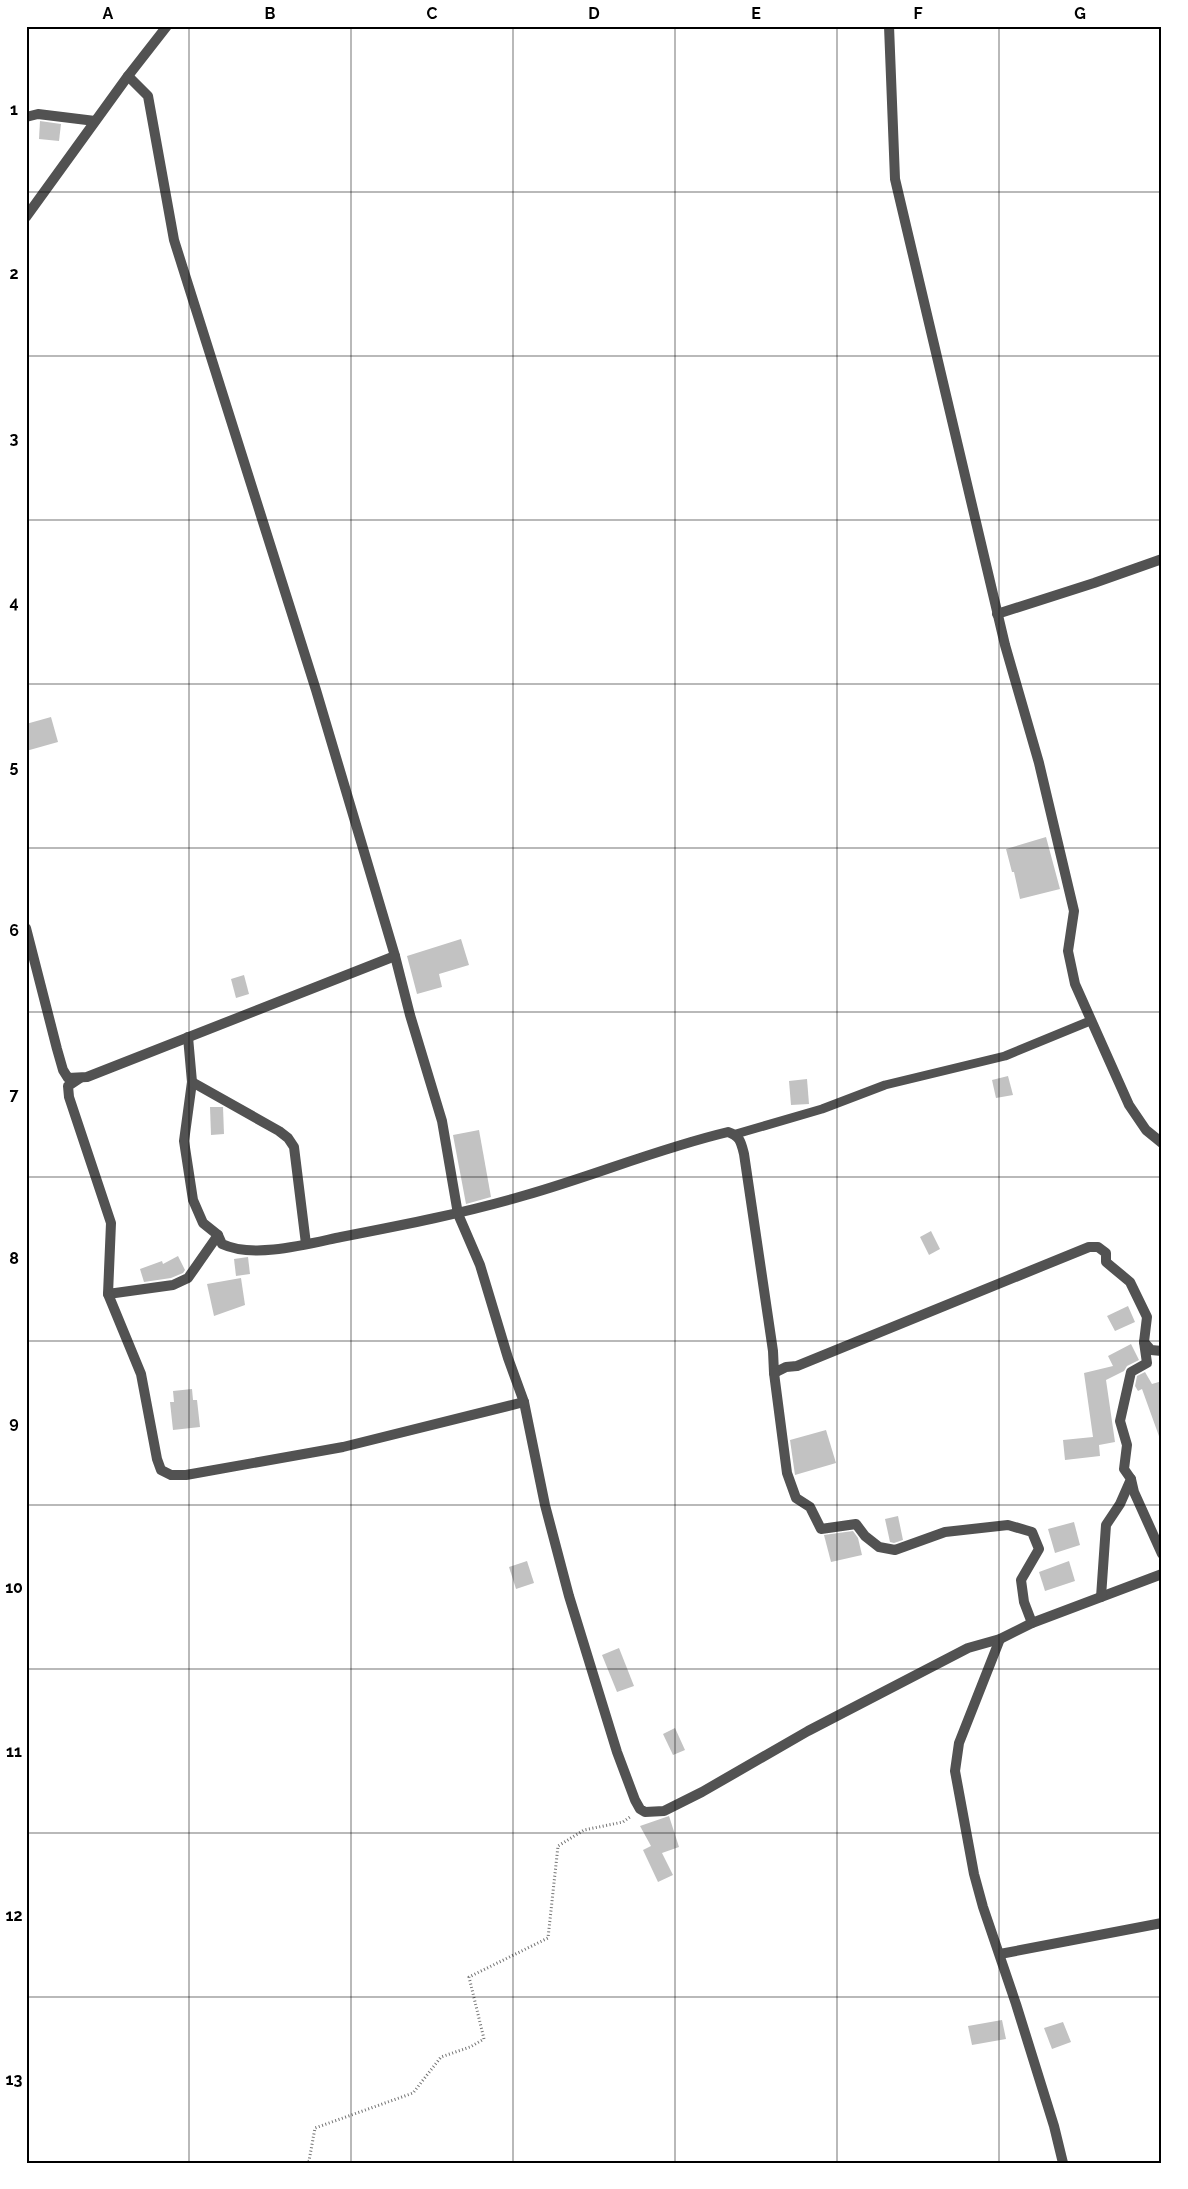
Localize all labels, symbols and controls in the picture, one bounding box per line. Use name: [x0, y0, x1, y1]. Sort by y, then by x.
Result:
text: A: [103, 4, 114, 23]
text: B: [265, 4, 276, 23]
text: C: [427, 4, 438, 23]
text: D: [588, 4, 600, 23]
text: E: [751, 4, 761, 23]
text: F: [913, 4, 923, 23]
text: G: [1074, 4, 1086, 23]
text: 1: [10, 100, 18, 119]
text: 2: [9, 264, 19, 283]
text: 3: [10, 429, 19, 448]
text: 4: [9, 593, 19, 612]
text: 5: [10, 757, 19, 776]
text: 6: [9, 921, 19, 940]
text: 7: [10, 1085, 19, 1104]
text: 8: [9, 1249, 19, 1268]
text: 9: [9, 1413, 19, 1432]
text: 10: [5, 1578, 23, 1597]
text: 11: [6, 1742, 22, 1761]
text: 12: [6, 1906, 22, 1925]
text: 13: [6, 2070, 22, 2089]

